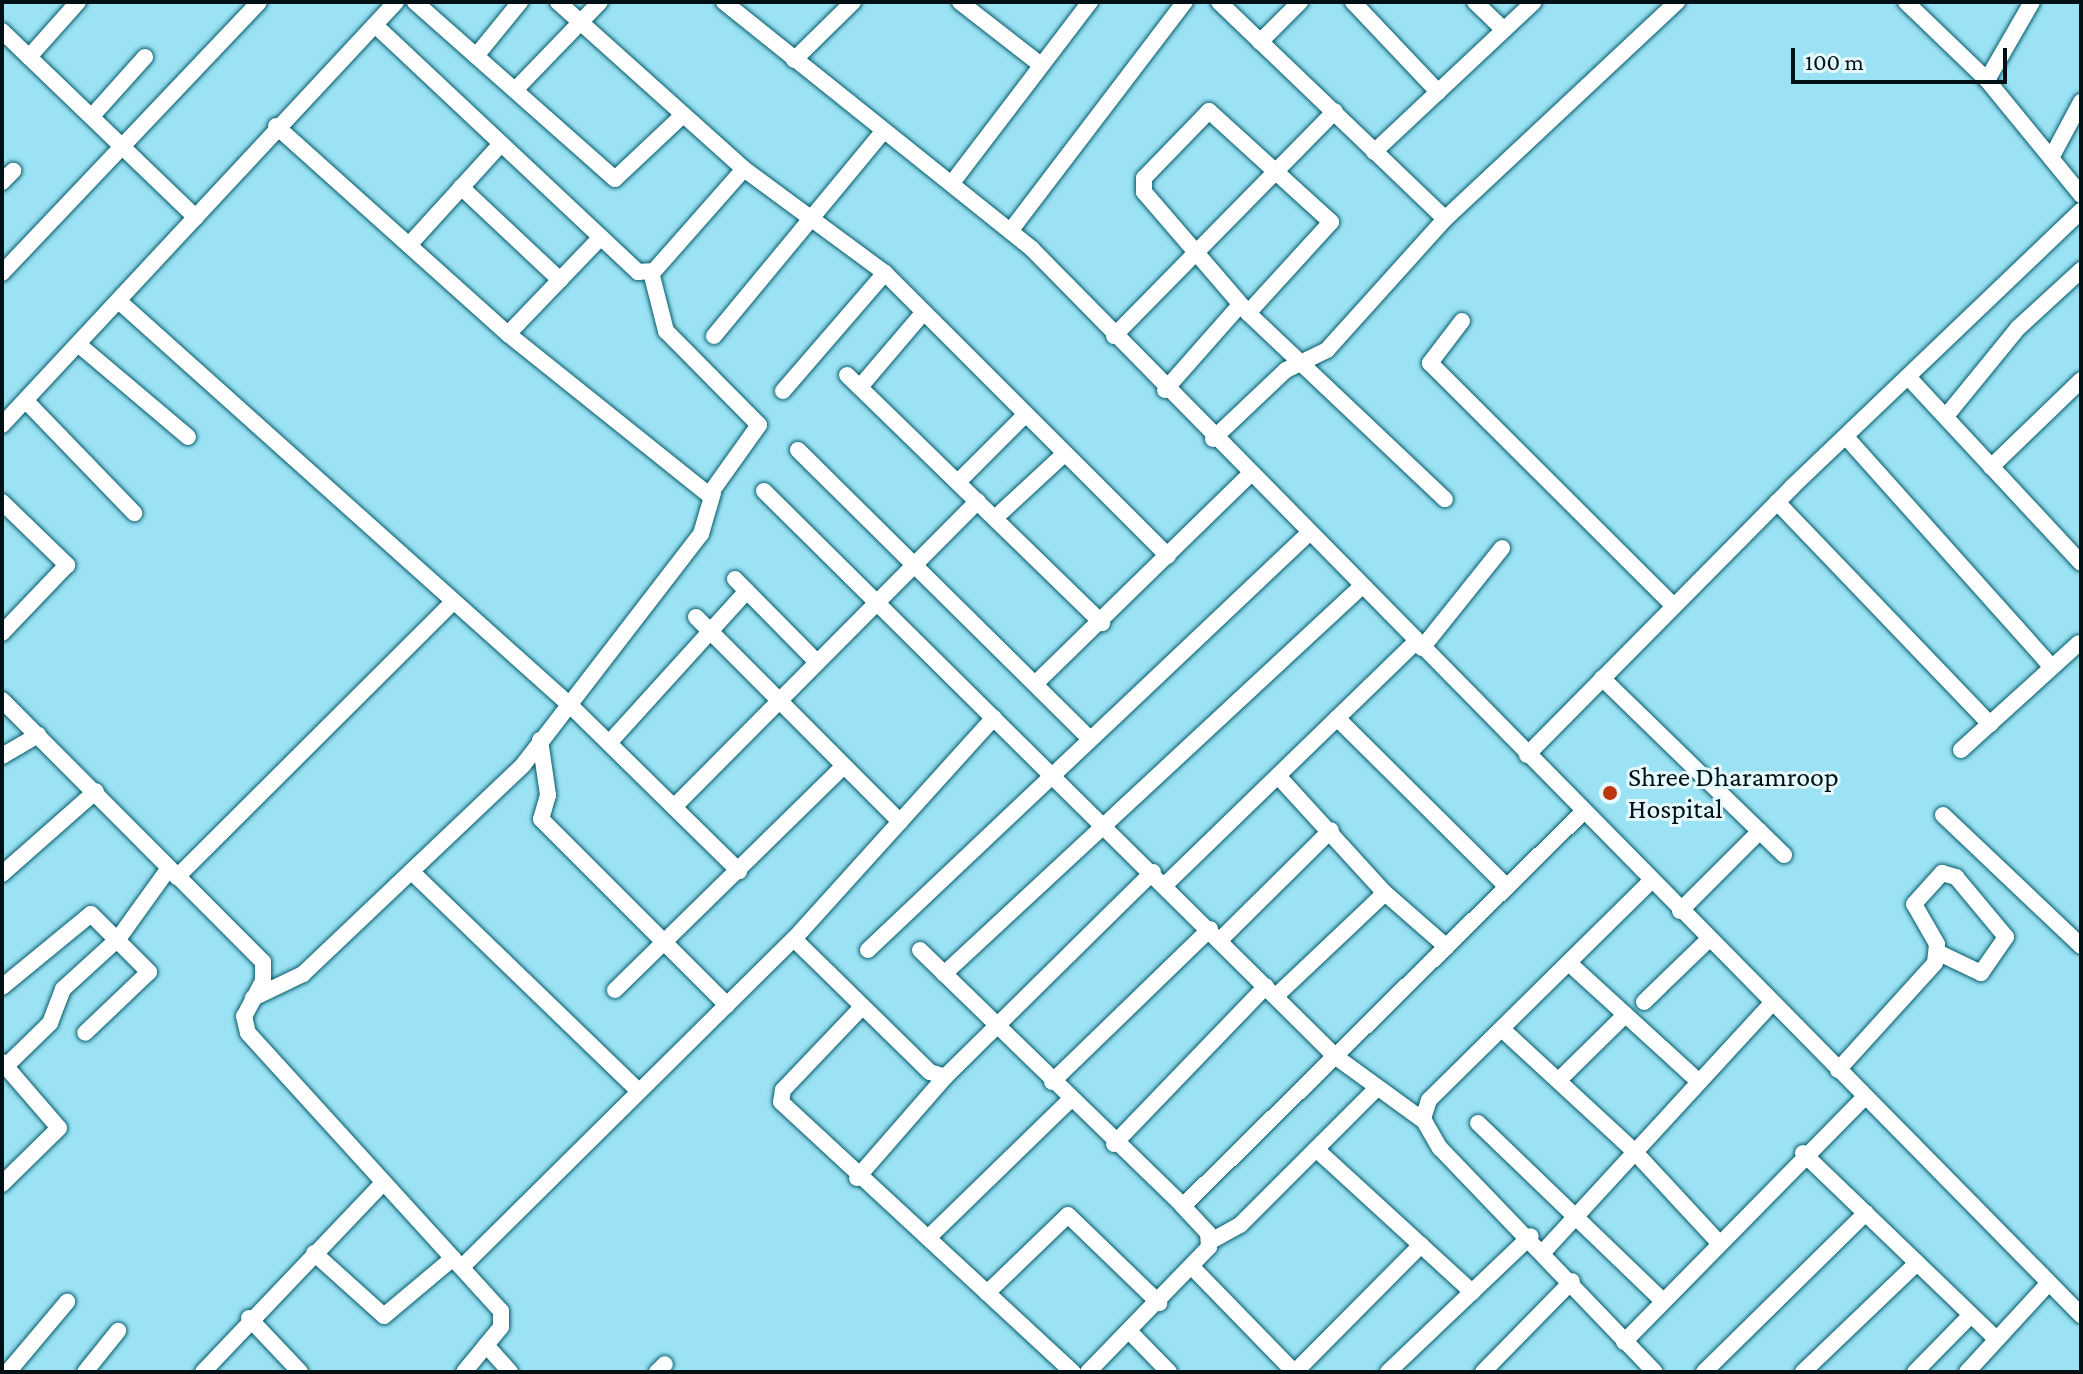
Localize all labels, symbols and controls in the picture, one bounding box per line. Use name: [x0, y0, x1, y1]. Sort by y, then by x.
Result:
scale bar: [1795, 32, 2011, 82]
text: 100 m: [1805, 48, 1864, 75]
place label: Shree Dharamroop Hospital: [1628, 760, 1839, 826]
marker: Shree Dharamroop Hospital: [1599, 782, 1621, 804]

